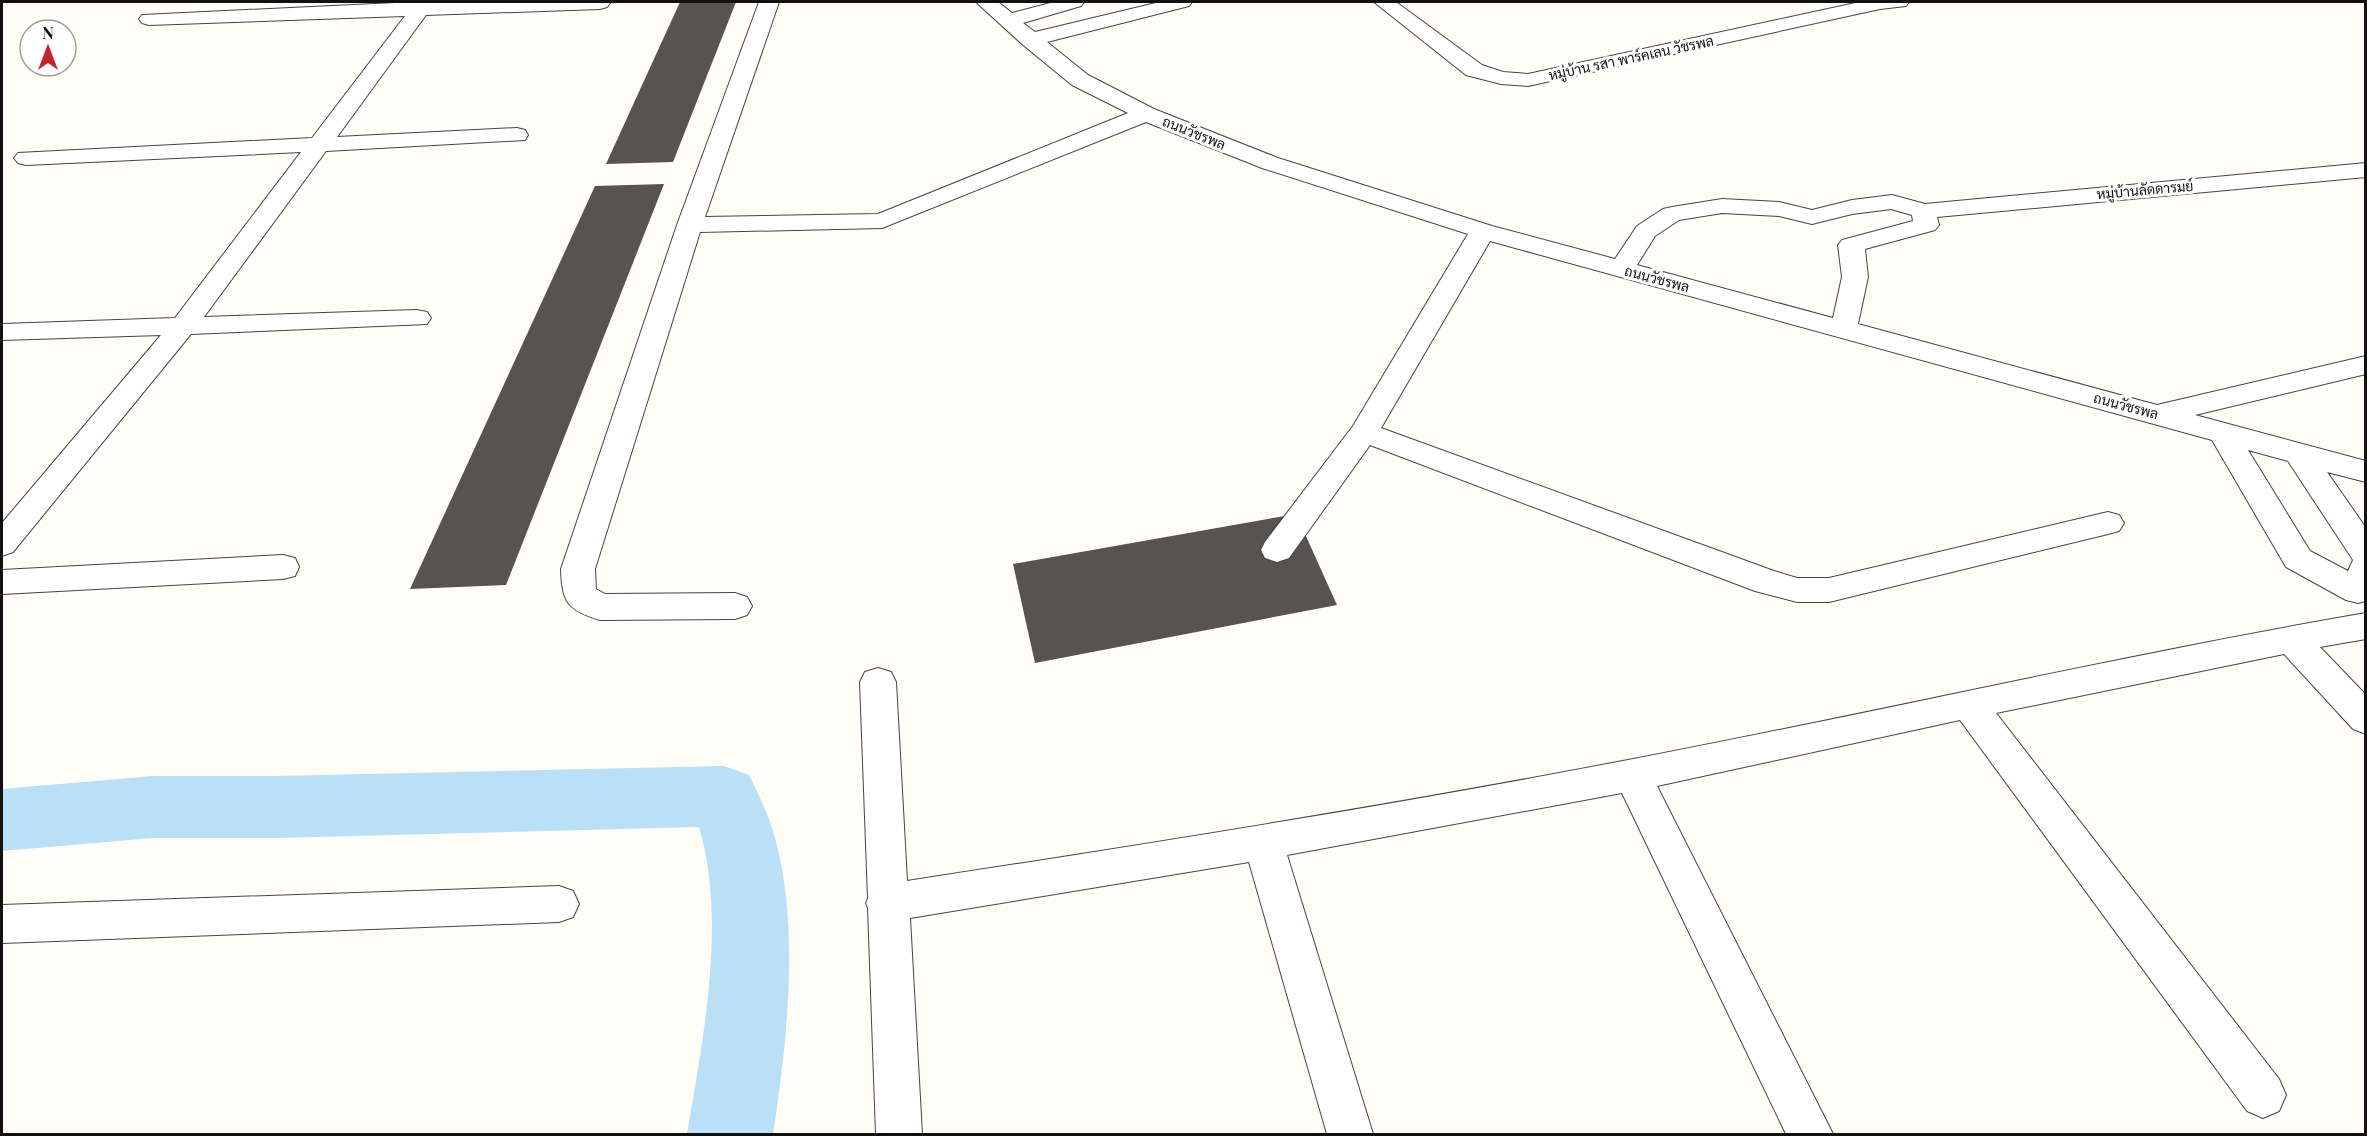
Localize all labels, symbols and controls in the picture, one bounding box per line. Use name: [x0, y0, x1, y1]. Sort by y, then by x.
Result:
north arrow: [18, 18, 78, 78]
text: N: [42, 22, 54, 43]
street label: หมู่บ้าน รสา พาร์คเลน วัชรพล: [1547, 31, 1715, 85]
street label: ถนนวัชรพล: [1160, 111, 1229, 154]
street label: หมู่บ้านลัดดารมย์: [2096, 176, 2194, 204]
street label: ถนนวัชรพล: [1623, 261, 1692, 296]
street label: ถนนวัชรพล: [2092, 388, 2161, 423]

